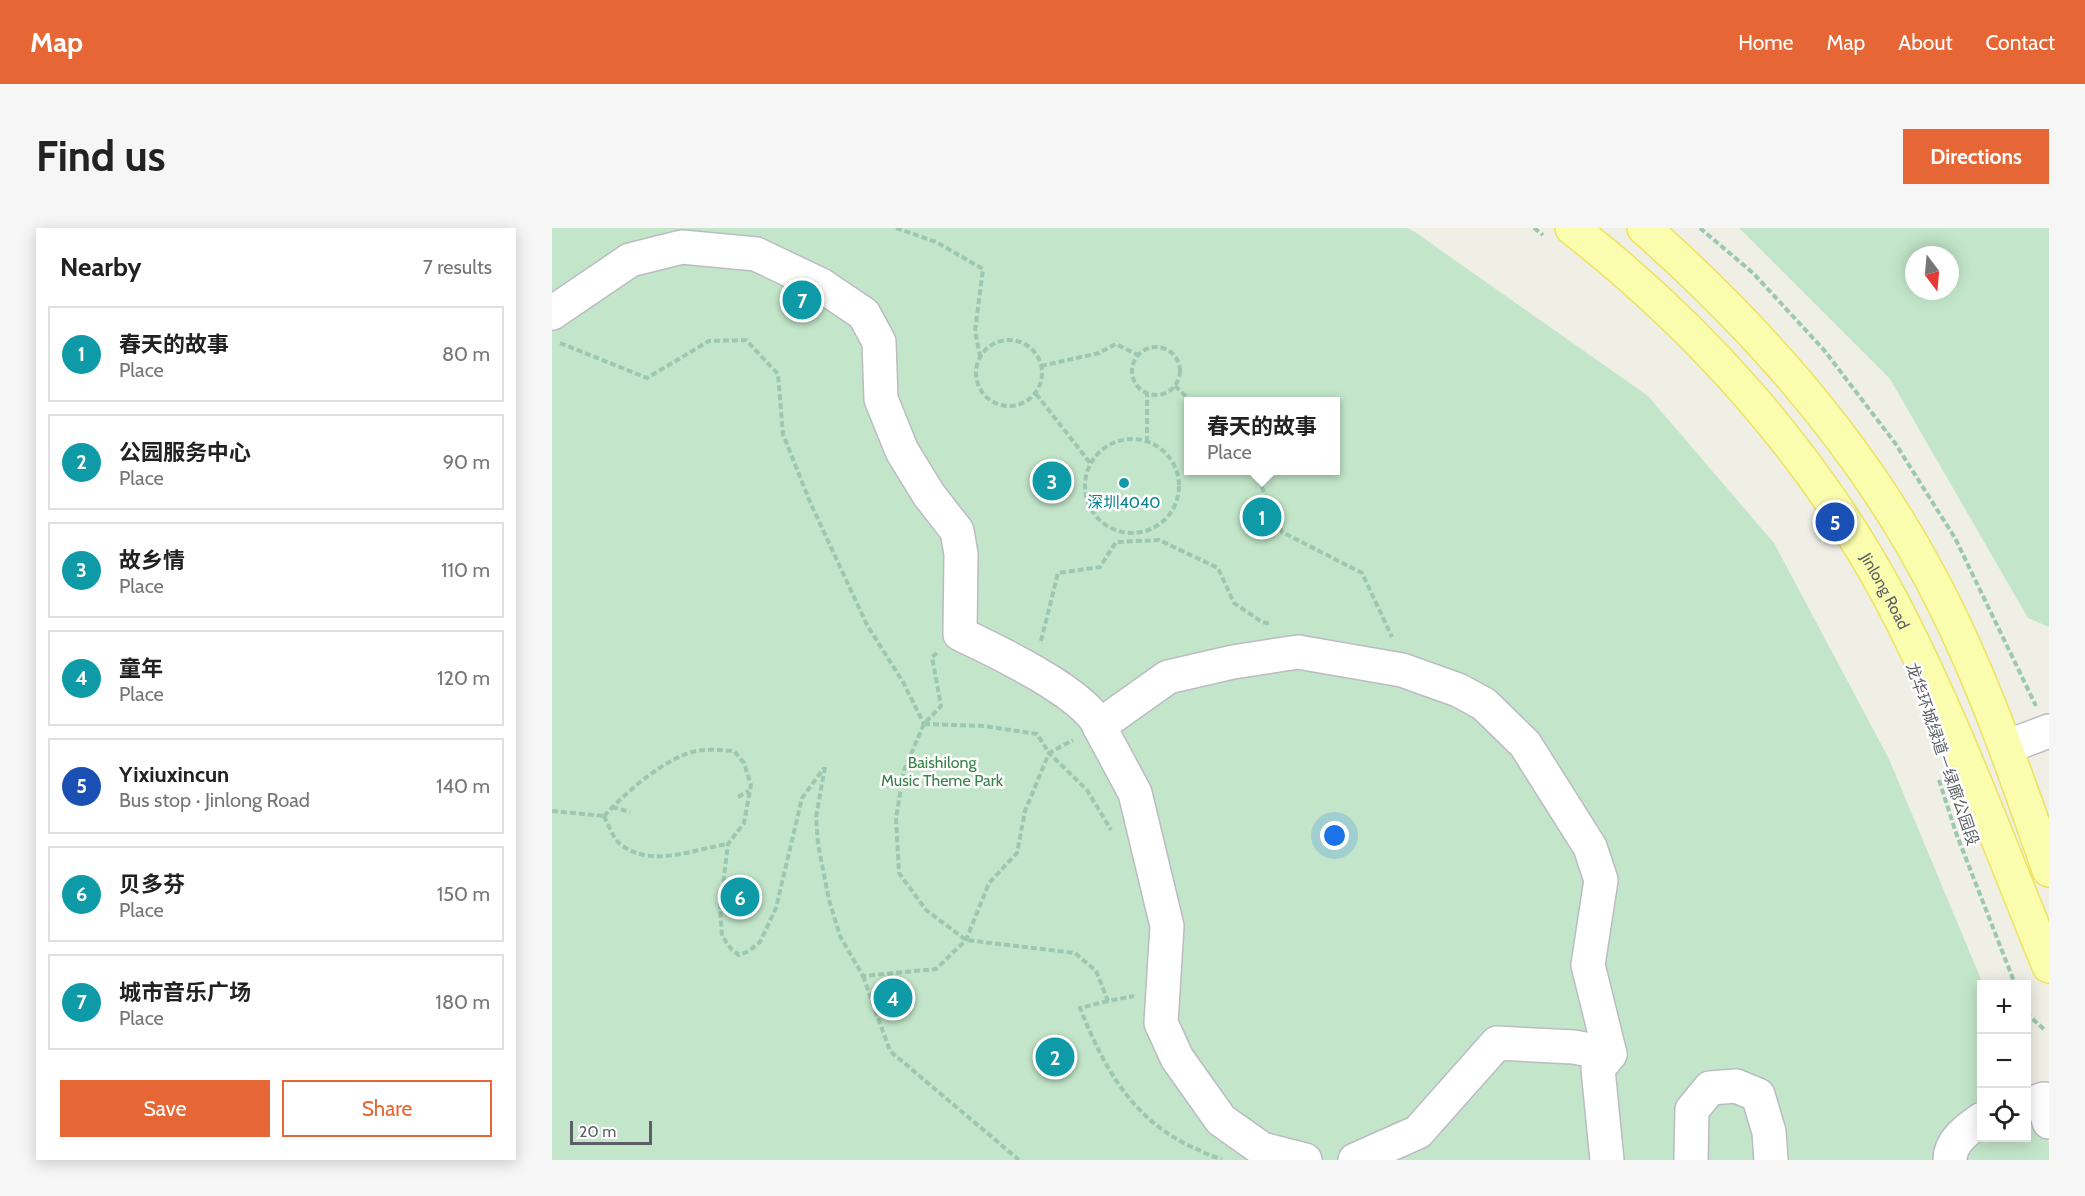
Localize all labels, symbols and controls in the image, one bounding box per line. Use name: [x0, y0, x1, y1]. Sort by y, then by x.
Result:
text: Map: [30, 25, 83, 59]
text: Home: [1738, 30, 1794, 55]
text: Map: [1827, 30, 1865, 55]
text: About: [1898, 30, 1952, 55]
text: Contact: [1985, 30, 2055, 55]
button: Directions: [1903, 129, 2049, 184]
text: Find us: [36, 130, 165, 182]
north arrow: [1905, 246, 1959, 300]
text: Nearby: [60, 251, 141, 283]
text: 7 results: [423, 255, 492, 279]
pin: 7: [782, 278, 822, 322]
text: 春天的故事: [119, 331, 229, 358]
text: 1: [78, 342, 85, 366]
text: 80 m: [442, 342, 490, 366]
text: Place: [119, 358, 164, 382]
popup: [1184, 397, 1340, 475]
text: 春天的故事: [1207, 413, 1317, 440]
text: 公园服务中心: [119, 439, 251, 466]
text: Place: [1207, 440, 1252, 464]
text: 2: [76, 450, 87, 474]
text: 90 m: [443, 450, 490, 474]
pin: 3: [1032, 458, 1072, 504]
text: Place: [119, 466, 164, 490]
marker: 深圳4040: [1117, 476, 1131, 490]
place label: 深圳4040: [1088, 493, 1160, 512]
pin: 1: [1242, 494, 1282, 540]
pin: 5: [1816, 500, 1854, 544]
text: 故乡情: [119, 547, 185, 574]
street label: Jinlong Road: [1856, 549, 1913, 632]
text: 3: [76, 558, 87, 582]
text: 110 m: [441, 558, 490, 582]
text: Place: [119, 574, 164, 598]
text: 童年: [119, 655, 163, 682]
street label: 龙华环城绿道－绿廊公园段: [1902, 660, 1983, 848]
text: 4: [75, 666, 88, 690]
text: 120 m: [437, 666, 490, 690]
text: Place: [119, 682, 164, 706]
park label: Baishilong Music Theme Park: [881, 753, 1004, 790]
text: Yixiuxincun: [119, 761, 229, 788]
text: 5: [76, 774, 87, 798]
text: 140 m: [436, 774, 490, 798]
text: Bus stop · Jinlong Road: [119, 788, 310, 812]
your location: [1320, 821, 1349, 850]
text: 贝多芬: [119, 871, 185, 898]
pin: 6: [720, 874, 759, 920]
text: 6: [76, 882, 87, 906]
text: 150 m: [437, 882, 490, 906]
text: Place: [119, 898, 164, 922]
pin: 4: [874, 976, 912, 1020]
text: 城市音乐广场: [119, 979, 251, 1006]
map controls: [1977, 980, 2031, 1142]
button: +: [1977, 980, 2031, 1034]
text: 7: [76, 990, 87, 1014]
text: 180 m: [435, 990, 490, 1014]
text: Place: [119, 1006, 164, 1030]
pin: 2: [1036, 1034, 1074, 1080]
button: −: [1977, 1034, 2031, 1088]
button: Save: [60, 1080, 270, 1137]
button: Share: [282, 1080, 492, 1137]
button: locate: [1977, 1088, 2031, 1142]
scale bar: [570, 1118, 652, 1146]
text: 20 m: [579, 1122, 616, 1141]

